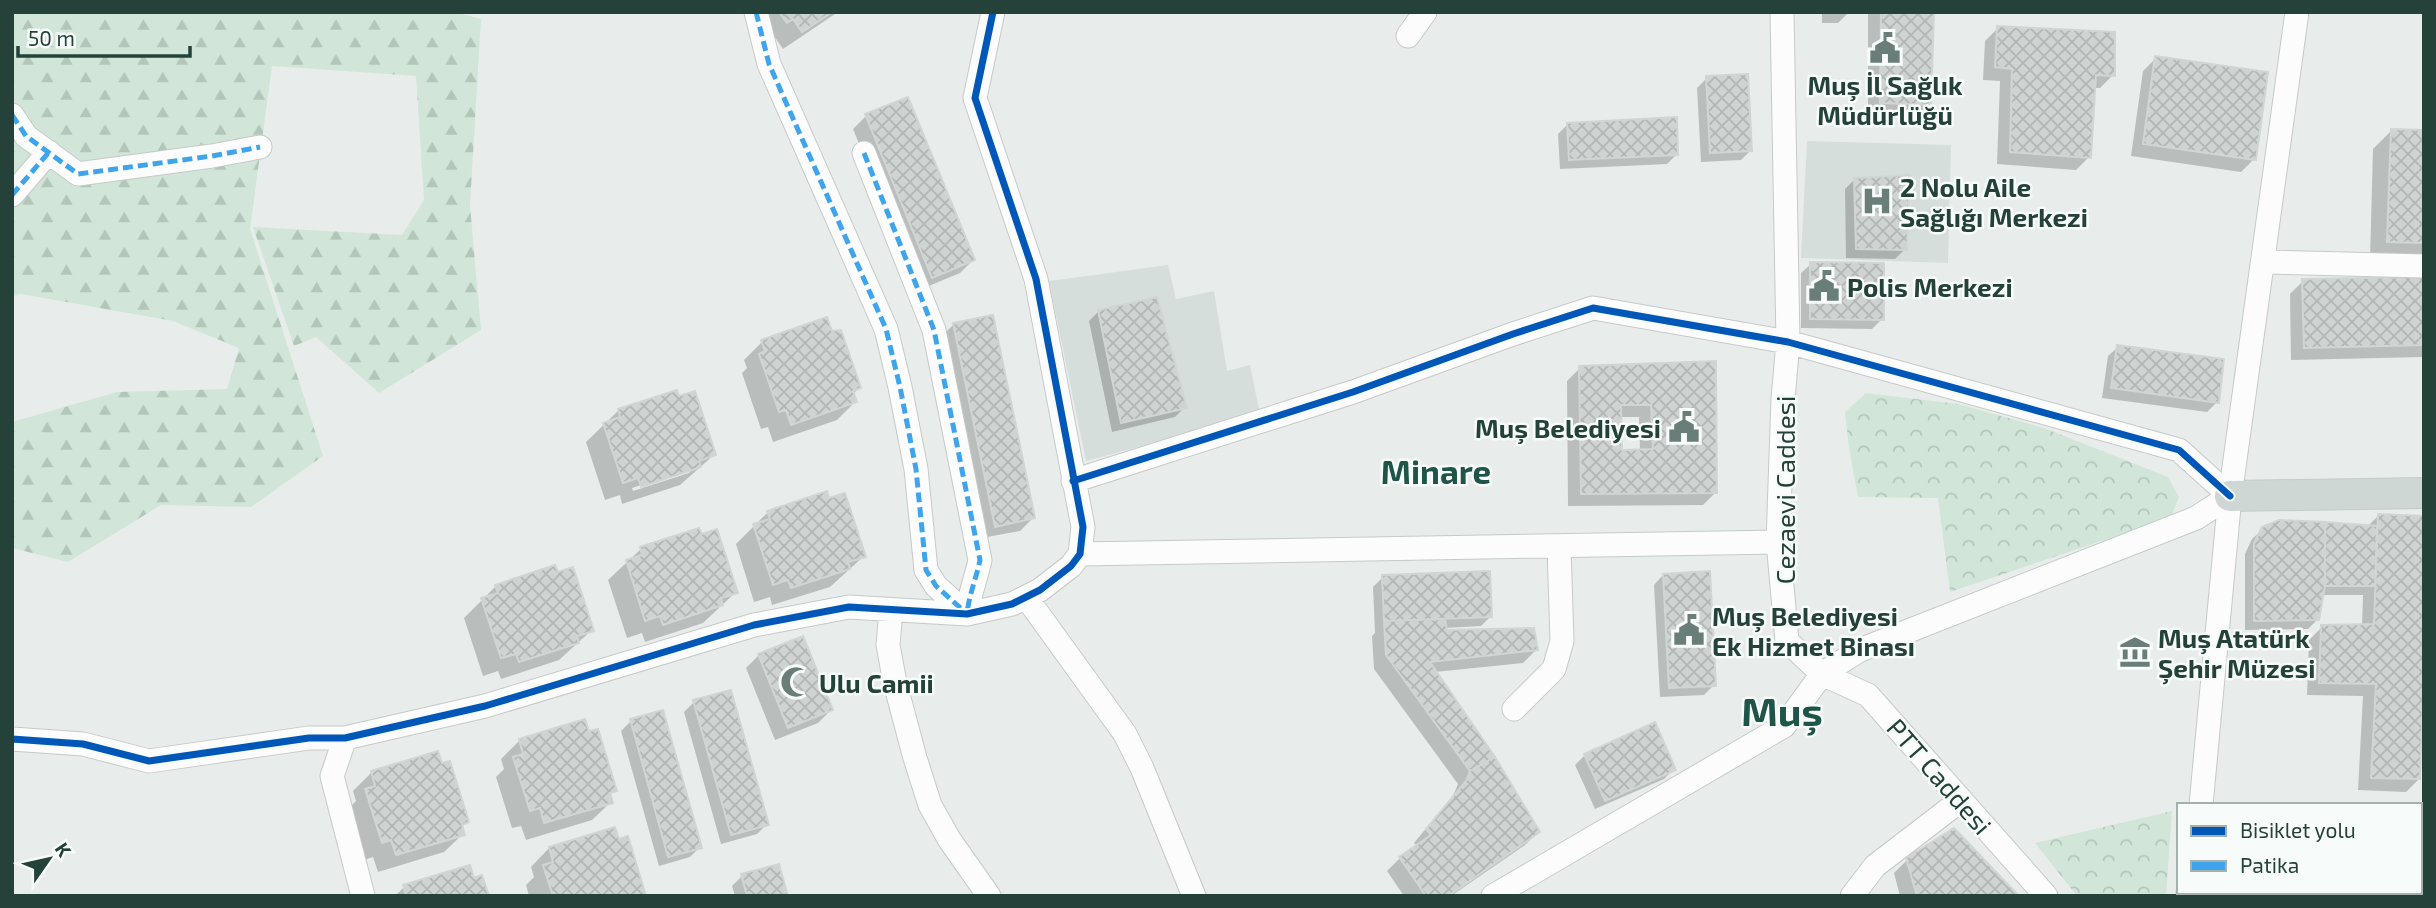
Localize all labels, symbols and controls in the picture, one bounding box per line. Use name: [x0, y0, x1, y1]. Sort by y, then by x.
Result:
scale bar: [18, 14, 189, 58]
text: 50 m: [28, 25, 75, 50]
public building icon: Muş İl Sağlık Müdürlüğü: [1868, 31, 1902, 65]
place label: Muş İl Sağlık Müdürlüğü: [1807, 69, 1963, 130]
place label: 2 Nolu Aile Sağlığı Merkezi: [1900, 171, 2088, 232]
hospital icon: 2 Nolu Aile Sağlığı Merkezi: [1860, 184, 1894, 218]
public building icon: Polis Merkezi: [1807, 269, 1841, 303]
place label: Polis Merkezi: [1847, 271, 2013, 302]
street label: Cezaevi Caddesi: [1769, 396, 1800, 584]
public building icon: Muş Belediyesi: [1667, 410, 1701, 444]
place label: Muş Belediyesi: [1475, 412, 1661, 445]
district label: Minare: [1381, 451, 1491, 491]
place label: Muş Belediyesi Ek Hizmet Binası: [1712, 600, 1915, 661]
public building icon: Muş Belediyesi Ek Hizmet Binası: [1672, 613, 1706, 647]
place label: Muş Atatürk Şehir Müzesi: [2158, 622, 2315, 685]
museum icon: Muş Atatürk Şehir Müzesi: [2118, 635, 2152, 669]
mosque icon: Ulu Camii: [779, 665, 813, 699]
place label: Ulu Camii: [819, 667, 934, 698]
district label: Muş: [1741, 686, 1823, 736]
street label: PTT Caddesi: [1881, 712, 1999, 840]
legend: [2177, 803, 2422, 894]
text: Bisiklet yolu: [2240, 817, 2356, 842]
north arrow: [14, 824, 84, 894]
text: K: [51, 838, 76, 861]
text: Patika: [2240, 852, 2299, 877]

